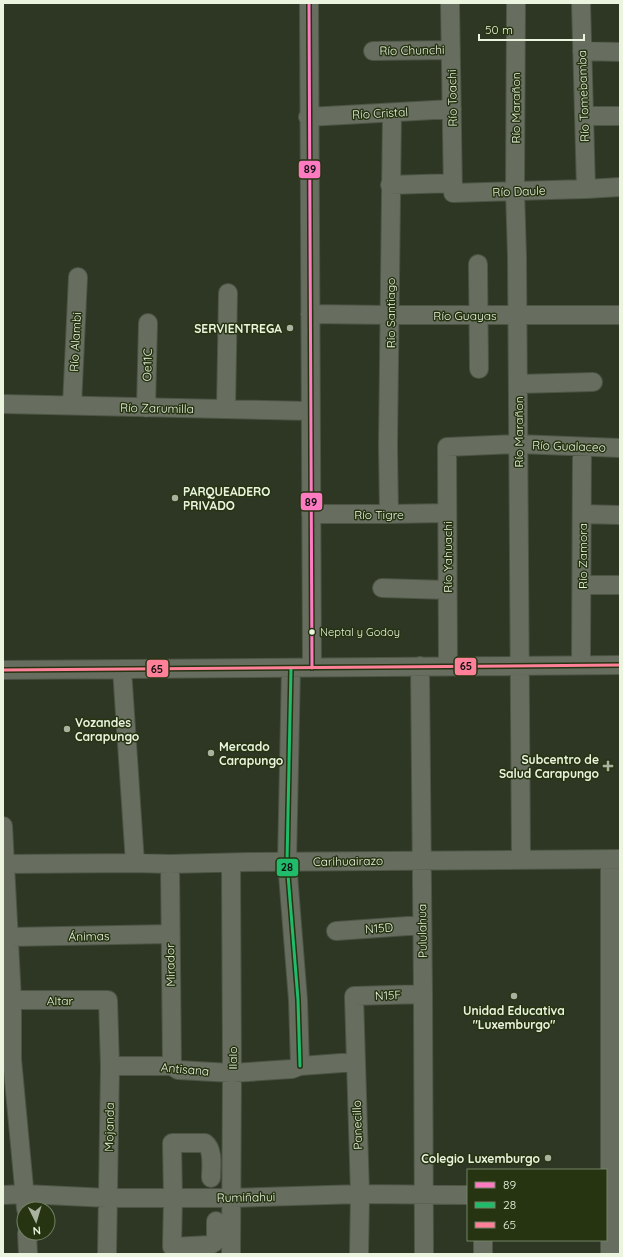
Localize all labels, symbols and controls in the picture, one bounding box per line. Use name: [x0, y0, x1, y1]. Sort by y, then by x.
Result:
scale bar: [479, 16, 584, 42]
text: 50 m: [485, 22, 513, 37]
street label: Río Chunchi: [379, 42, 445, 58]
street label: Río Tomebamba: [574, 50, 592, 142]
street label: Río Toachi: [444, 69, 460, 127]
street label: Río Marañon: [508, 72, 523, 144]
street label: Río Cristal: [352, 104, 408, 122]
line badge: 89: [298, 160, 321, 179]
text: 89: [304, 162, 316, 176]
street label: Río Daule: [492, 183, 546, 199]
street label: Río Santiago: [383, 278, 398, 348]
street label: Río Guayas: [433, 308, 497, 323]
street label: Río Alambi: [66, 312, 84, 372]
place label: SERVIENTREGA: [194, 321, 282, 336]
marker: SERVIENTREGA: [285, 323, 295, 333]
street label: Oe11C: [139, 348, 155, 382]
street label: Río Marañon: [511, 396, 526, 468]
street label: Río Zarumilla: [120, 400, 194, 416]
street label: Río Gualaceo: [532, 437, 606, 455]
place label: PARQUEADERO PRIVADO: [183, 484, 270, 513]
line badge: 89: [300, 492, 323, 511]
marker: PARQUEADERO PRIVADO: [170, 493, 180, 503]
text: 89: [305, 495, 317, 509]
street label: Río Tigre: [354, 507, 404, 522]
street label: Río Yahuachi: [440, 521, 455, 593]
street label: Río Zamora: [575, 523, 590, 589]
place label: Neptal y Godoy: [320, 625, 400, 639]
marker: Neptal y Godoy: [307, 627, 317, 637]
line badge: 65: [454, 657, 477, 676]
line badge: 65: [146, 659, 169, 678]
text: 65: [460, 659, 472, 673]
text: 65: [151, 662, 163, 676]
place label: Vozandes Carapungo: [75, 715, 140, 744]
marker: Vozandes Carapungo: [62, 724, 72, 734]
place label: Mercado Carapungo: [219, 739, 284, 768]
marker: Mercado Carapungo: [206, 748, 216, 758]
place label: Subcentro de Salud Carapungo: [499, 752, 600, 781]
marker: Subcentro de Salud Carapungo: [602, 760, 614, 772]
street label: Carihuairazo: [313, 853, 383, 869]
line badge: 28: [276, 858, 299, 877]
text: 28: [281, 860, 293, 874]
street label: Pululahua: [414, 904, 430, 958]
street label: N15D: [364, 920, 394, 936]
street label: Ánimas: [68, 928, 110, 944]
street label: Mirador: [162, 943, 178, 987]
street label: N15F: [374, 987, 402, 1003]
marker: Unidad Educativa "Luxemburgo": [509, 991, 519, 1001]
street label: Altar: [47, 993, 74, 1008]
place label: Unidad Educativa "Luxemburgo": [463, 1003, 565, 1032]
street label: Ilalo: [225, 1047, 240, 1069]
street label: Antisana: [160, 1059, 210, 1079]
street label: Panecillo: [349, 1100, 365, 1150]
street label: Mojanda: [101, 1102, 117, 1152]
place label: Colegio Luxemburgo: [421, 1151, 541, 1166]
marker: Colegio Luxemburgo: [543, 1153, 553, 1163]
legend: [467, 1169, 607, 1241]
text: 89: [503, 1177, 516, 1192]
street label: Rumiñahui: [217, 1189, 275, 1205]
text: 28: [503, 1197, 516, 1212]
north arrow: [16, 1201, 56, 1241]
text: 65: [503, 1217, 516, 1232]
text: N: [32, 1224, 42, 1238]

